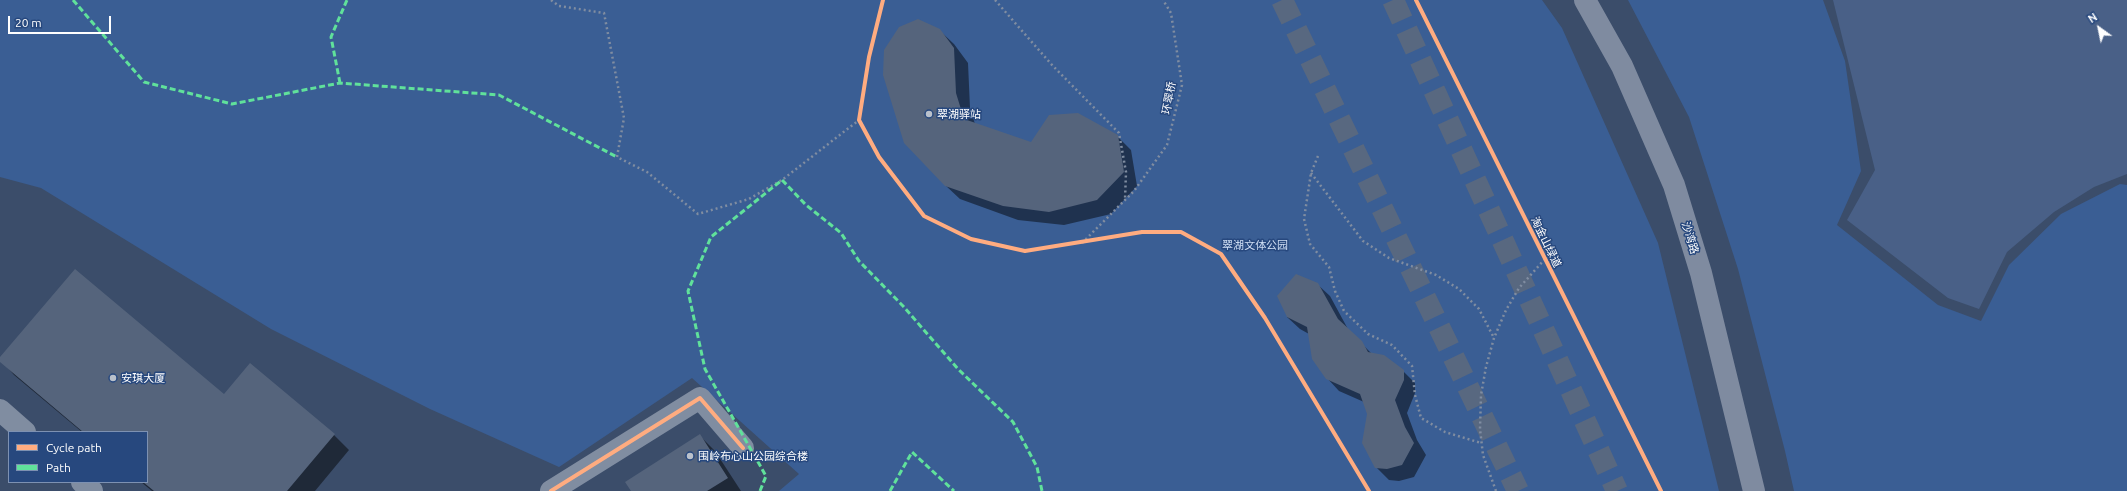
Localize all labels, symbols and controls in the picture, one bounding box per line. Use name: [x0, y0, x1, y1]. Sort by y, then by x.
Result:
scale bar: [10, 8, 113, 34]
north arrow: [2079, 8, 2119, 48]
text: N: [2086, 11, 2099, 25]
text: 20 m: [15, 16, 42, 29]
street label: 环翠桥: [1159, 81, 1179, 115]
place label: 翠湖驿站: [937, 107, 981, 121]
marker: 翠湖驿站: [924, 109, 934, 119]
street label: 淘金山绿道: [1528, 214, 1564, 270]
street label: 沙湾路: [1679, 220, 1701, 256]
park label: 翠湖文体公园: [1222, 238, 1288, 252]
place label: 安琪大厦: [121, 371, 165, 385]
marker: 安琪大厦: [108, 373, 118, 383]
legend: [8, 431, 148, 483]
text: Cycle path: [46, 441, 102, 454]
place label: 围岭布心山公园综合楼: [698, 449, 808, 463]
marker: 围岭布心山公园综合楼: [685, 451, 695, 461]
text: Path: [46, 461, 71, 474]

